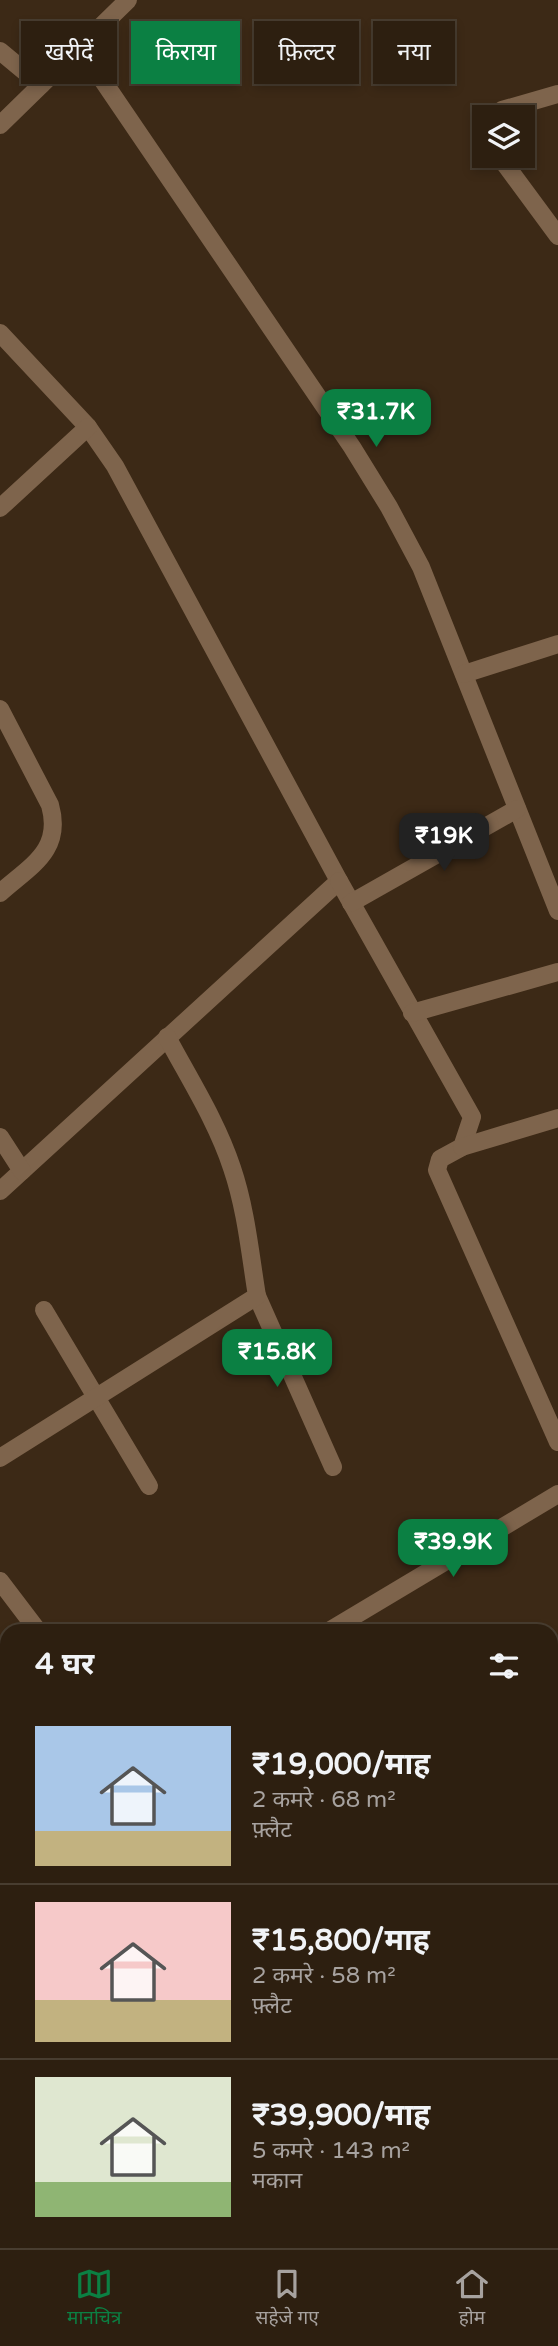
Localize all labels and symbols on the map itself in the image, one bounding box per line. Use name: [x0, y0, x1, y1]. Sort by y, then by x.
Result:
pin: ₹31.7K: [319, 390, 433, 449]
pin: ₹19K: [403, 814, 485, 873]
pin: ₹15.8K: [220, 1330, 334, 1389]
pin: ₹39.9K: [396, 1520, 510, 1579]

